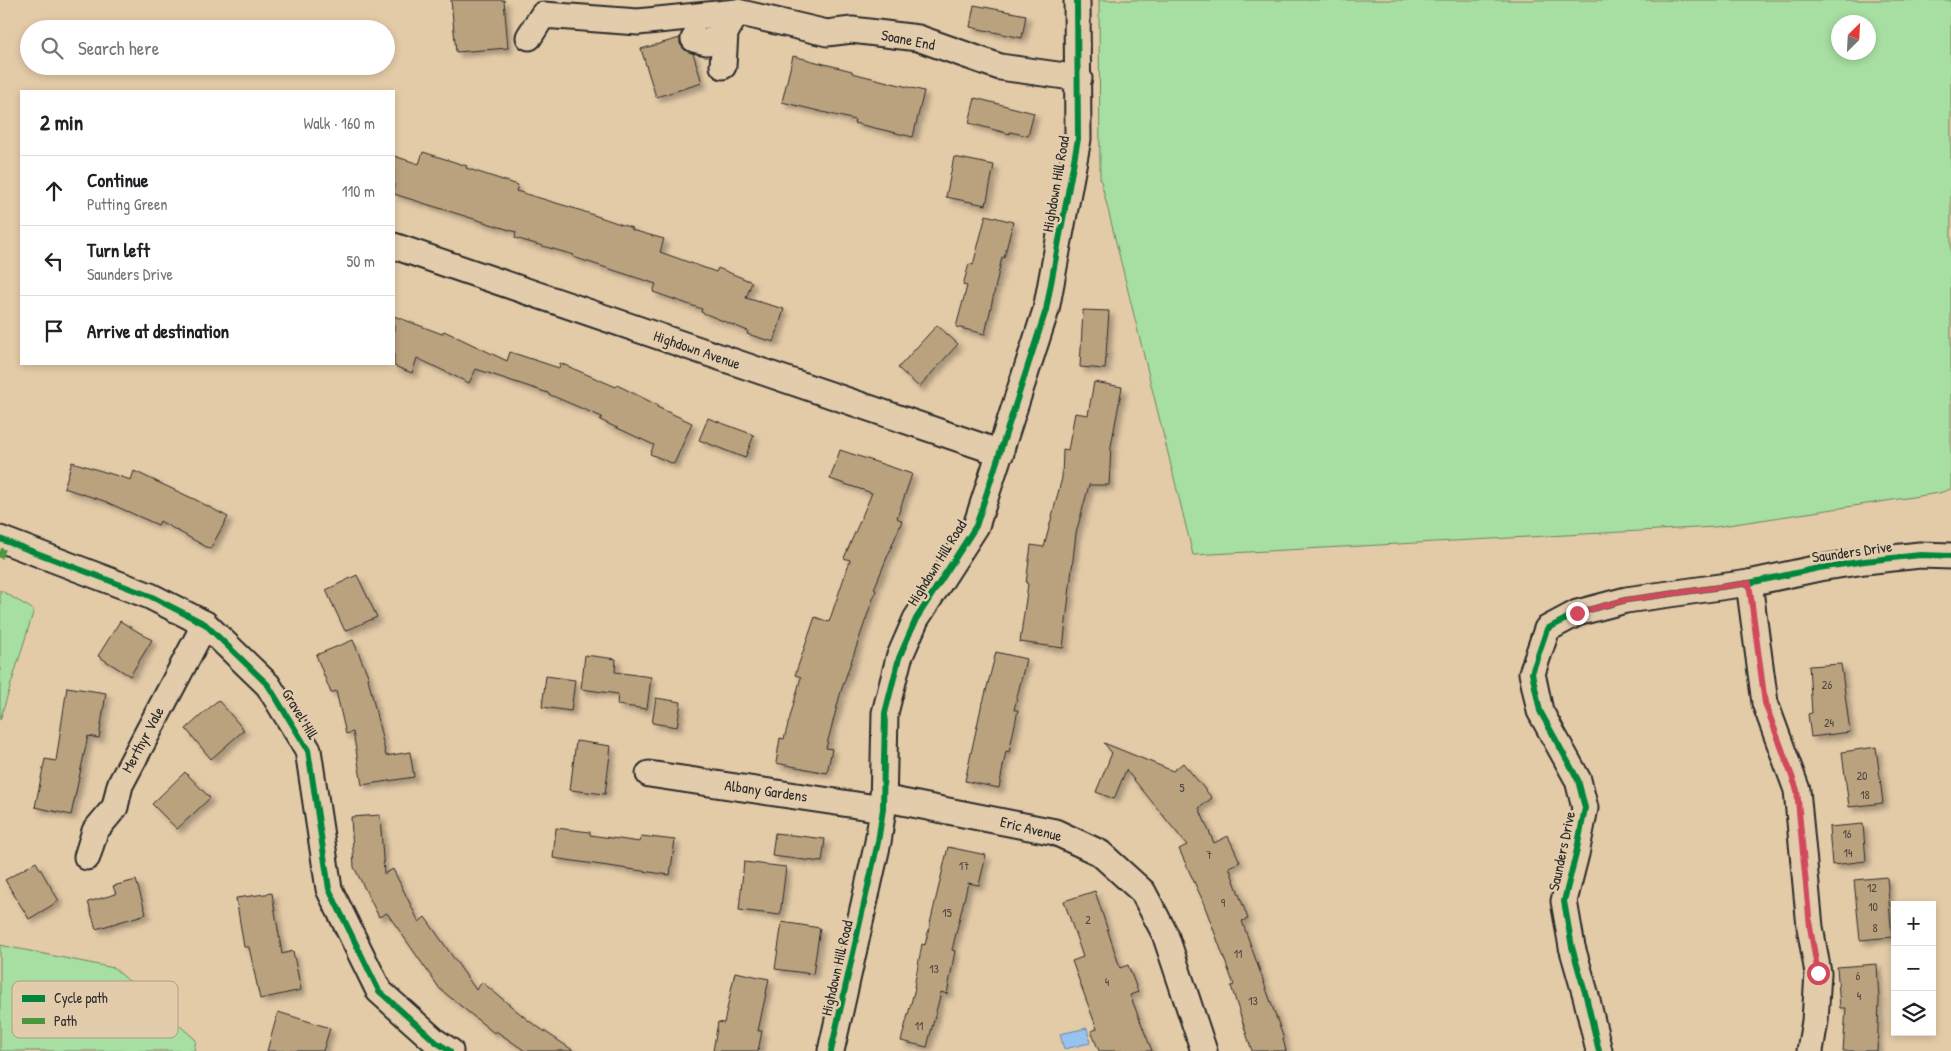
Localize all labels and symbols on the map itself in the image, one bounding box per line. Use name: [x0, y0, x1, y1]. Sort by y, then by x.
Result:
north arrow: [1831, 15, 1876, 60]
street label: Soane End: [879, 24, 937, 55]
street label: Highdown Hill Road: [1037, 134, 1074, 234]
street label: Highdown Avenue: [651, 325, 743, 374]
street label: Highdown Hill Road: [902, 516, 971, 610]
street label: Saunders Drive: [1811, 535, 1893, 568]
route end: [1566, 602, 1589, 625]
house number: 26: [1822, 676, 1832, 693]
street label: Gravel Hill: [277, 685, 324, 743]
street label: Merthyr Vale: [116, 703, 169, 776]
house number: 24: [1824, 714, 1835, 731]
house number: 20: [1857, 767, 1868, 784]
street label: Albany Gardens: [723, 774, 809, 807]
house number: 5: [1179, 779, 1185, 796]
house number: 18: [1860, 786, 1870, 803]
street label: Saunders Drive: [1543, 809, 1580, 893]
street label: Eric Avenue: [998, 811, 1064, 846]
house number: 16: [1842, 825, 1852, 842]
house number: 14: [1844, 844, 1853, 861]
house number: 7: [1206, 846, 1212, 863]
house number: 17: [959, 857, 969, 874]
house number: 12: [1867, 879, 1877, 896]
house number: 9: [1221, 894, 1226, 911]
house number: 10: [1868, 898, 1878, 915]
house number: 15: [942, 904, 952, 921]
house number: 2: [1085, 911, 1091, 928]
street label: Highdown Hill Road: [815, 918, 858, 1018]
house number: 8: [1872, 919, 1878, 936]
house number: 11: [1234, 945, 1242, 962]
house number: 13: [929, 960, 939, 977]
route start: [1807, 962, 1830, 985]
house number: 6: [1856, 967, 1861, 984]
house number: 4: [1105, 973, 1110, 990]
legend: [12, 981, 178, 1038]
house number: 4: [1857, 987, 1862, 1004]
text: Cycle path: [54, 988, 108, 1008]
house number: 13: [1248, 992, 1258, 1009]
text: Path: [54, 1011, 77, 1030]
house number: 11: [915, 1017, 923, 1034]

